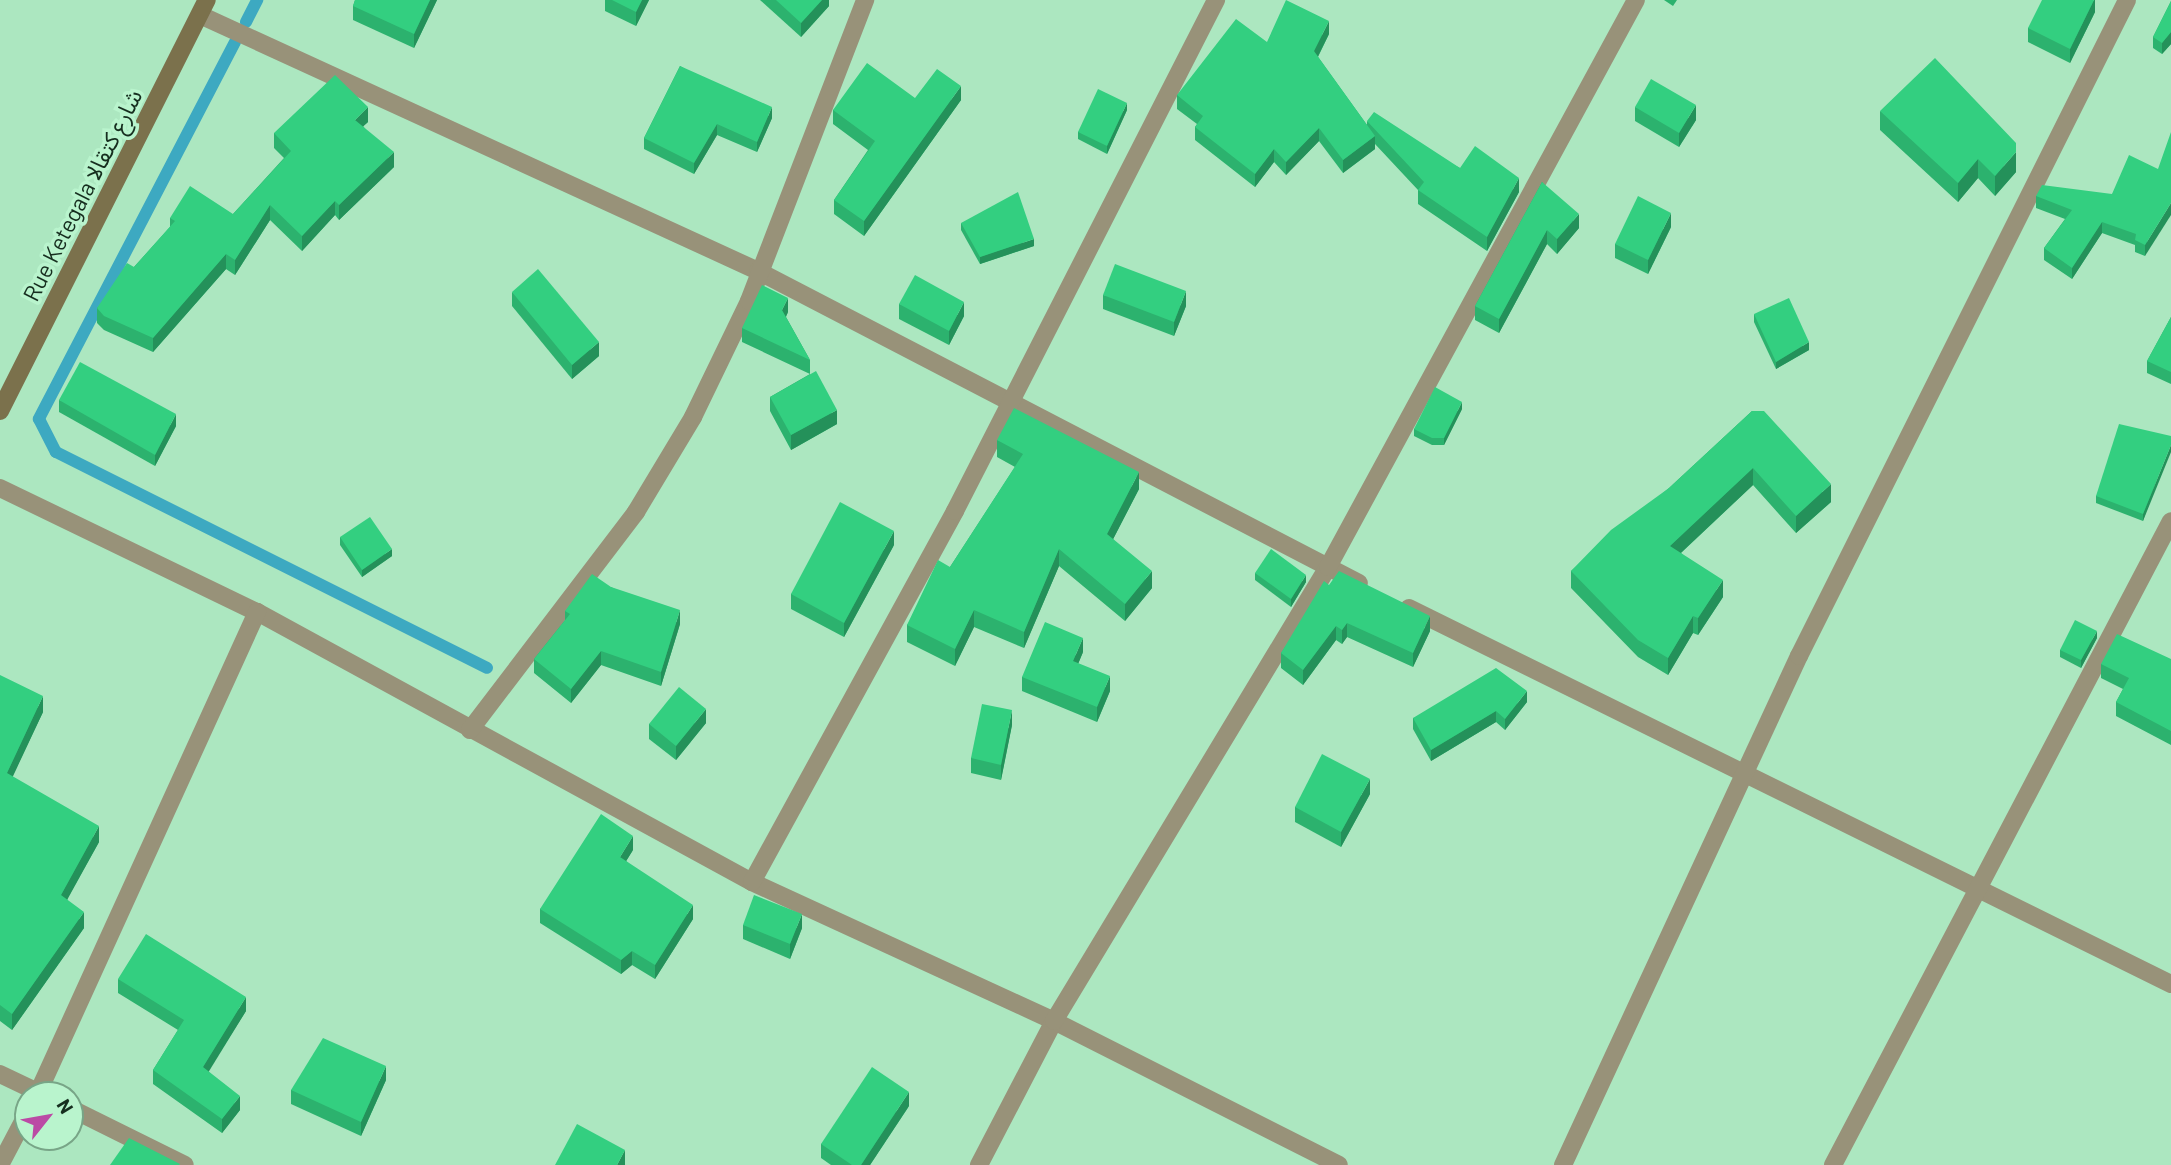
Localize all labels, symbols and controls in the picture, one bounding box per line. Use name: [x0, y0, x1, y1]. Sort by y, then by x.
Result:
street label: Rue Ketegala شارع كتقالا: [17, 84, 147, 306]
north arrow: [14, 1081, 84, 1151]
text: N: [53, 1095, 79, 1117]

